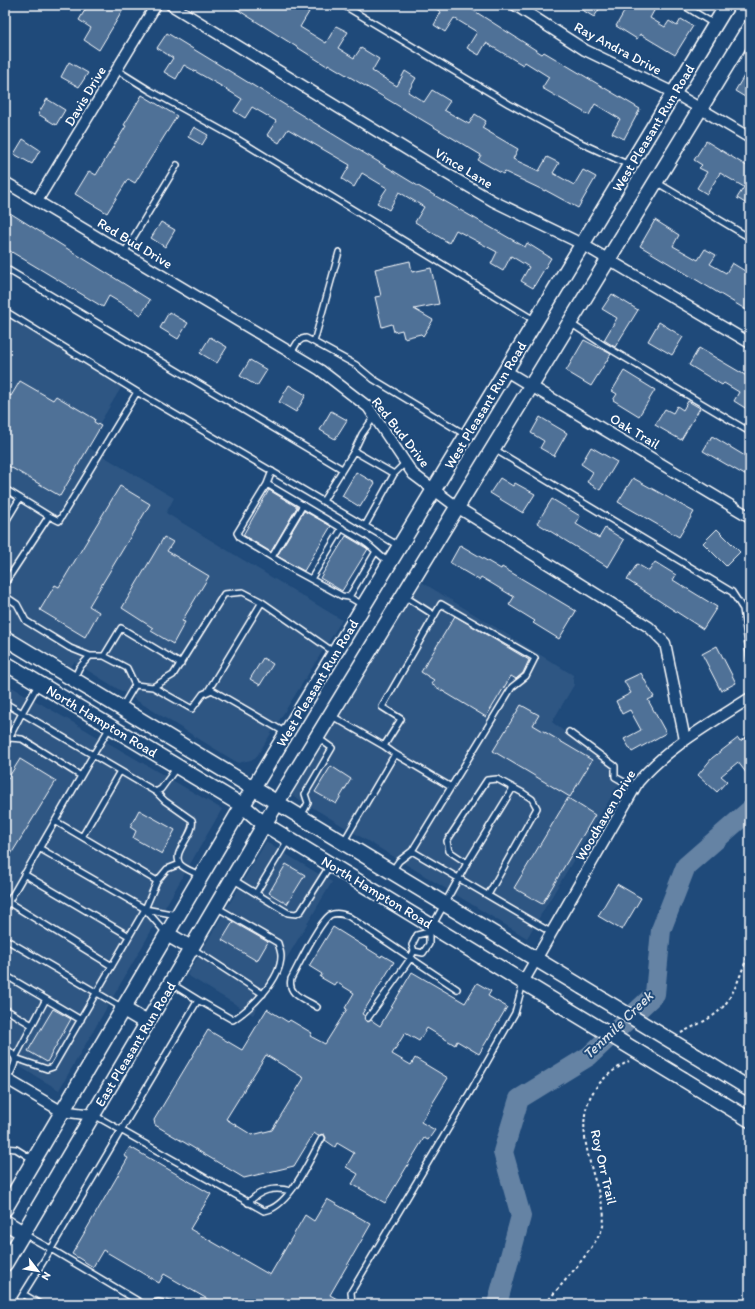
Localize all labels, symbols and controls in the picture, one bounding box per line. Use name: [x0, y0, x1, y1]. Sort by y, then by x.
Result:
street label: Ray Andra Drive: [571, 18, 665, 79]
street label: West Pleasant Run Road: [609, 61, 699, 195]
street label: Davis Drive: [61, 63, 110, 129]
street label: Vince Lane: [432, 144, 496, 193]
street label: Red Bud Drive: [94, 214, 176, 273]
street label: West Pleasant Run Road: [441, 338, 531, 472]
street label: Red Bud Drive: [368, 394, 434, 471]
street label: Oak Trail: [607, 410, 663, 453]
street label: West Pleasant Run Road: [273, 616, 363, 750]
street label: North Hampton Road: [43, 682, 161, 762]
street label: Woodhaven Drive: [571, 766, 639, 864]
street label: North Hampton Road: [318, 853, 436, 933]
street label: East Pleasant Run Road: [91, 978, 180, 1110]
water label: Tenmile Creek: [579, 986, 658, 1063]
street label: Roy Orr Trail: [587, 1128, 620, 1206]
north arrow: [18, 1251, 58, 1291]
text: N: [39, 1269, 54, 1282]

